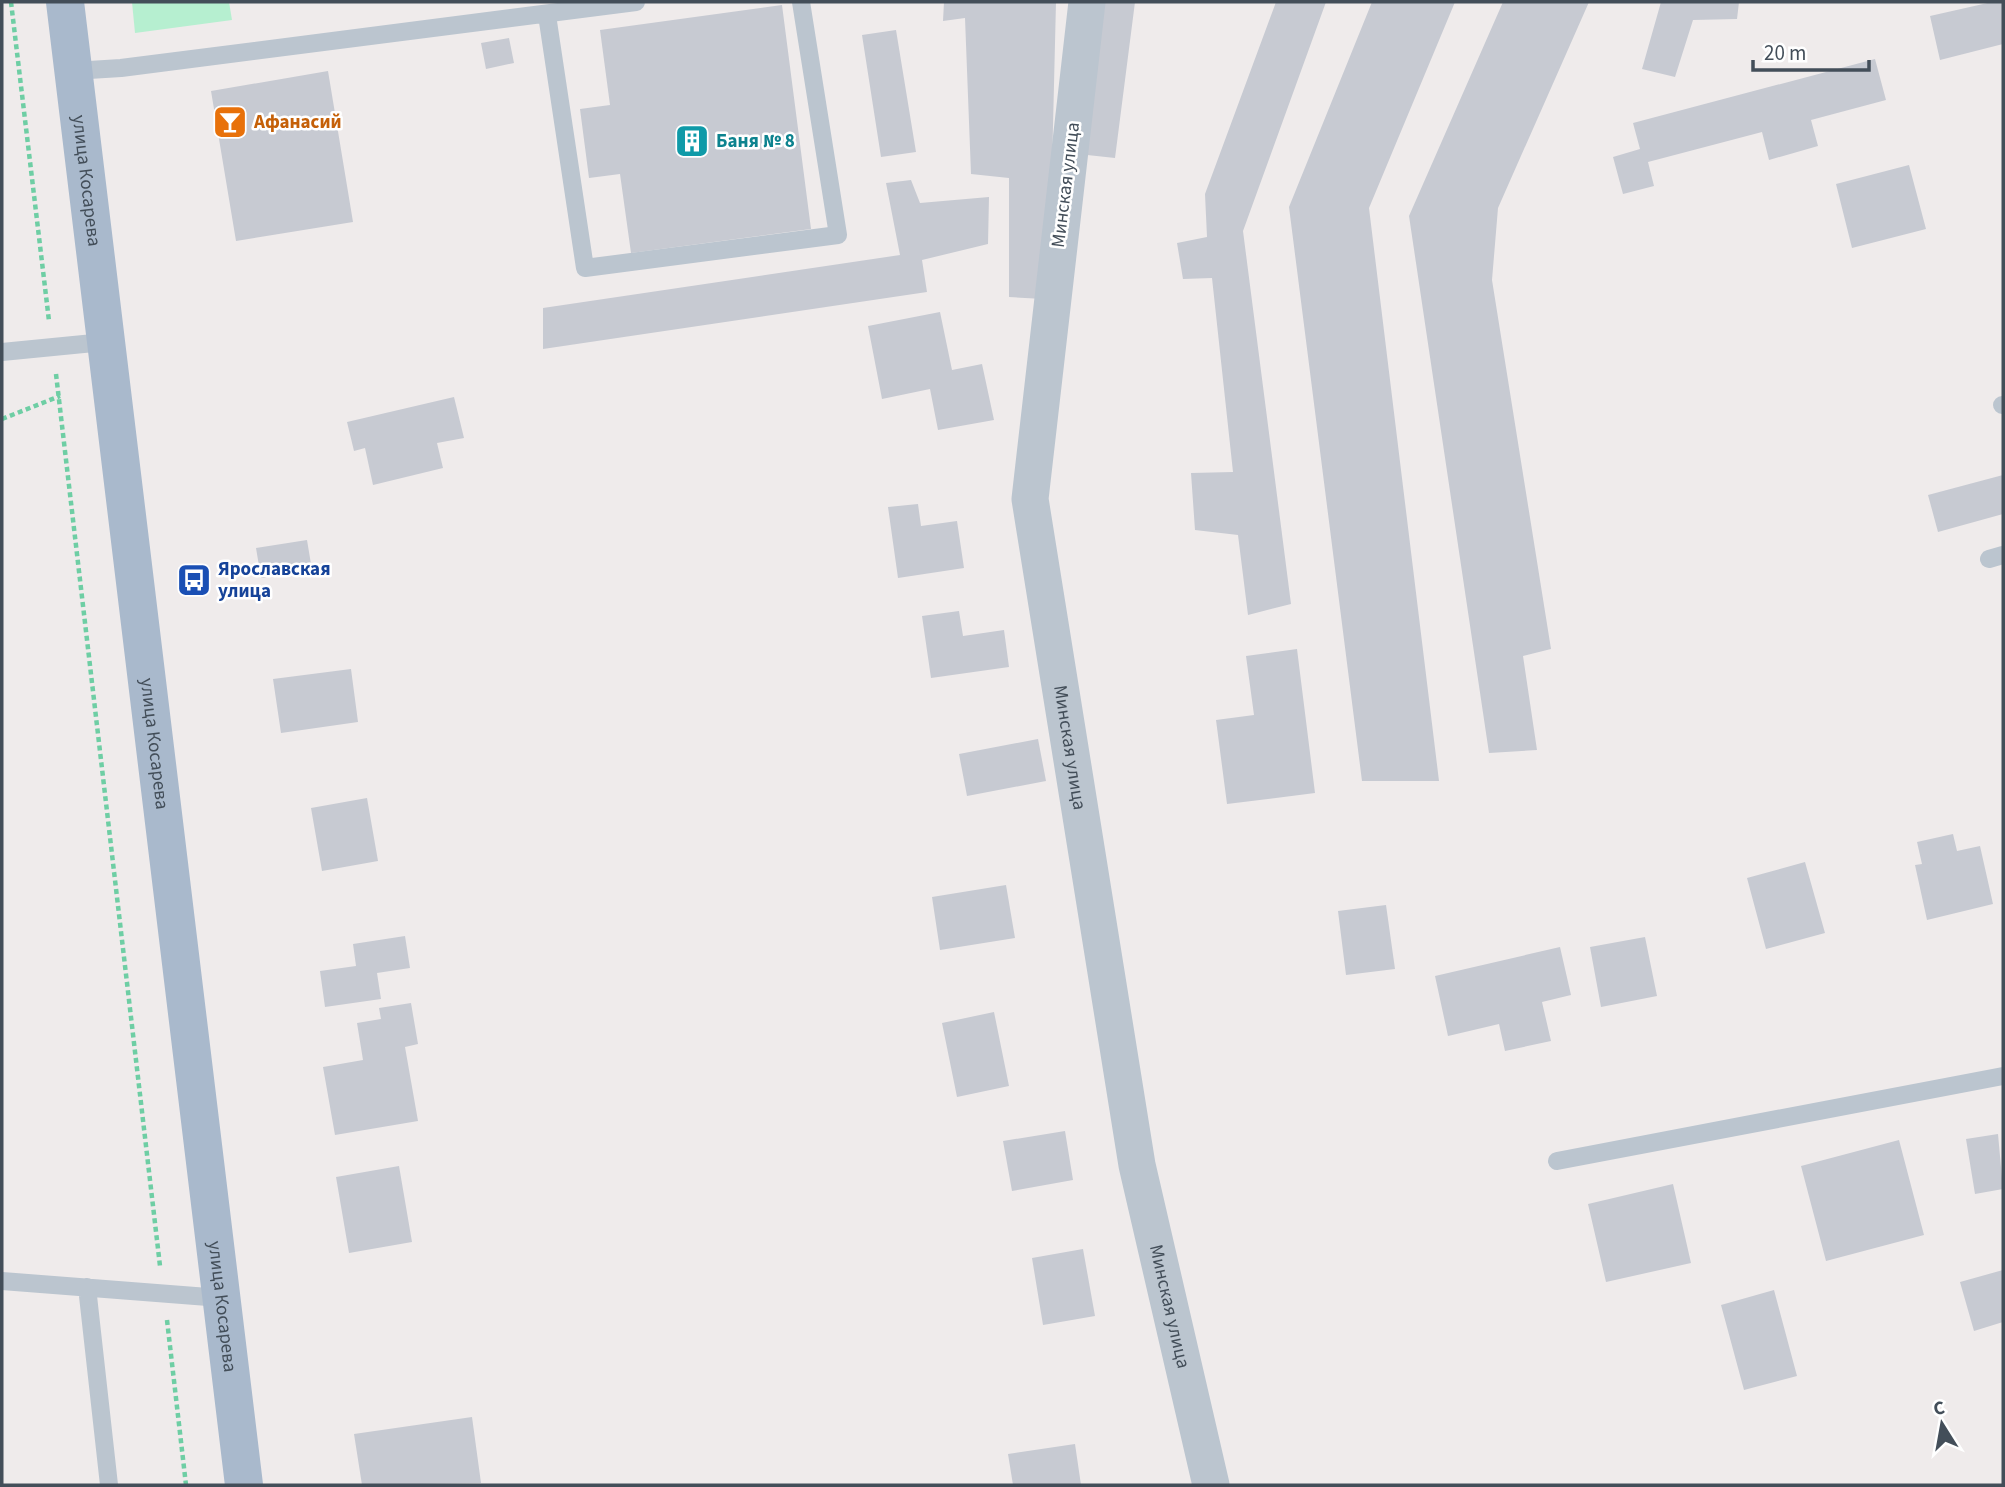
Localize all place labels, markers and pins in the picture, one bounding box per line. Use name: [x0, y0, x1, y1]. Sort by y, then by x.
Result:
bar icon: Афанасий: [211, 103, 249, 141]
place label: Афанасий: [253, 109, 342, 136]
building icon: Баня № 8: [673, 122, 711, 160]
place label: Баня № 8: [716, 128, 795, 155]
place label: Ярославская улица: [218, 556, 331, 605]
bus stop icon: Ярославская улица: [175, 561, 213, 599]

